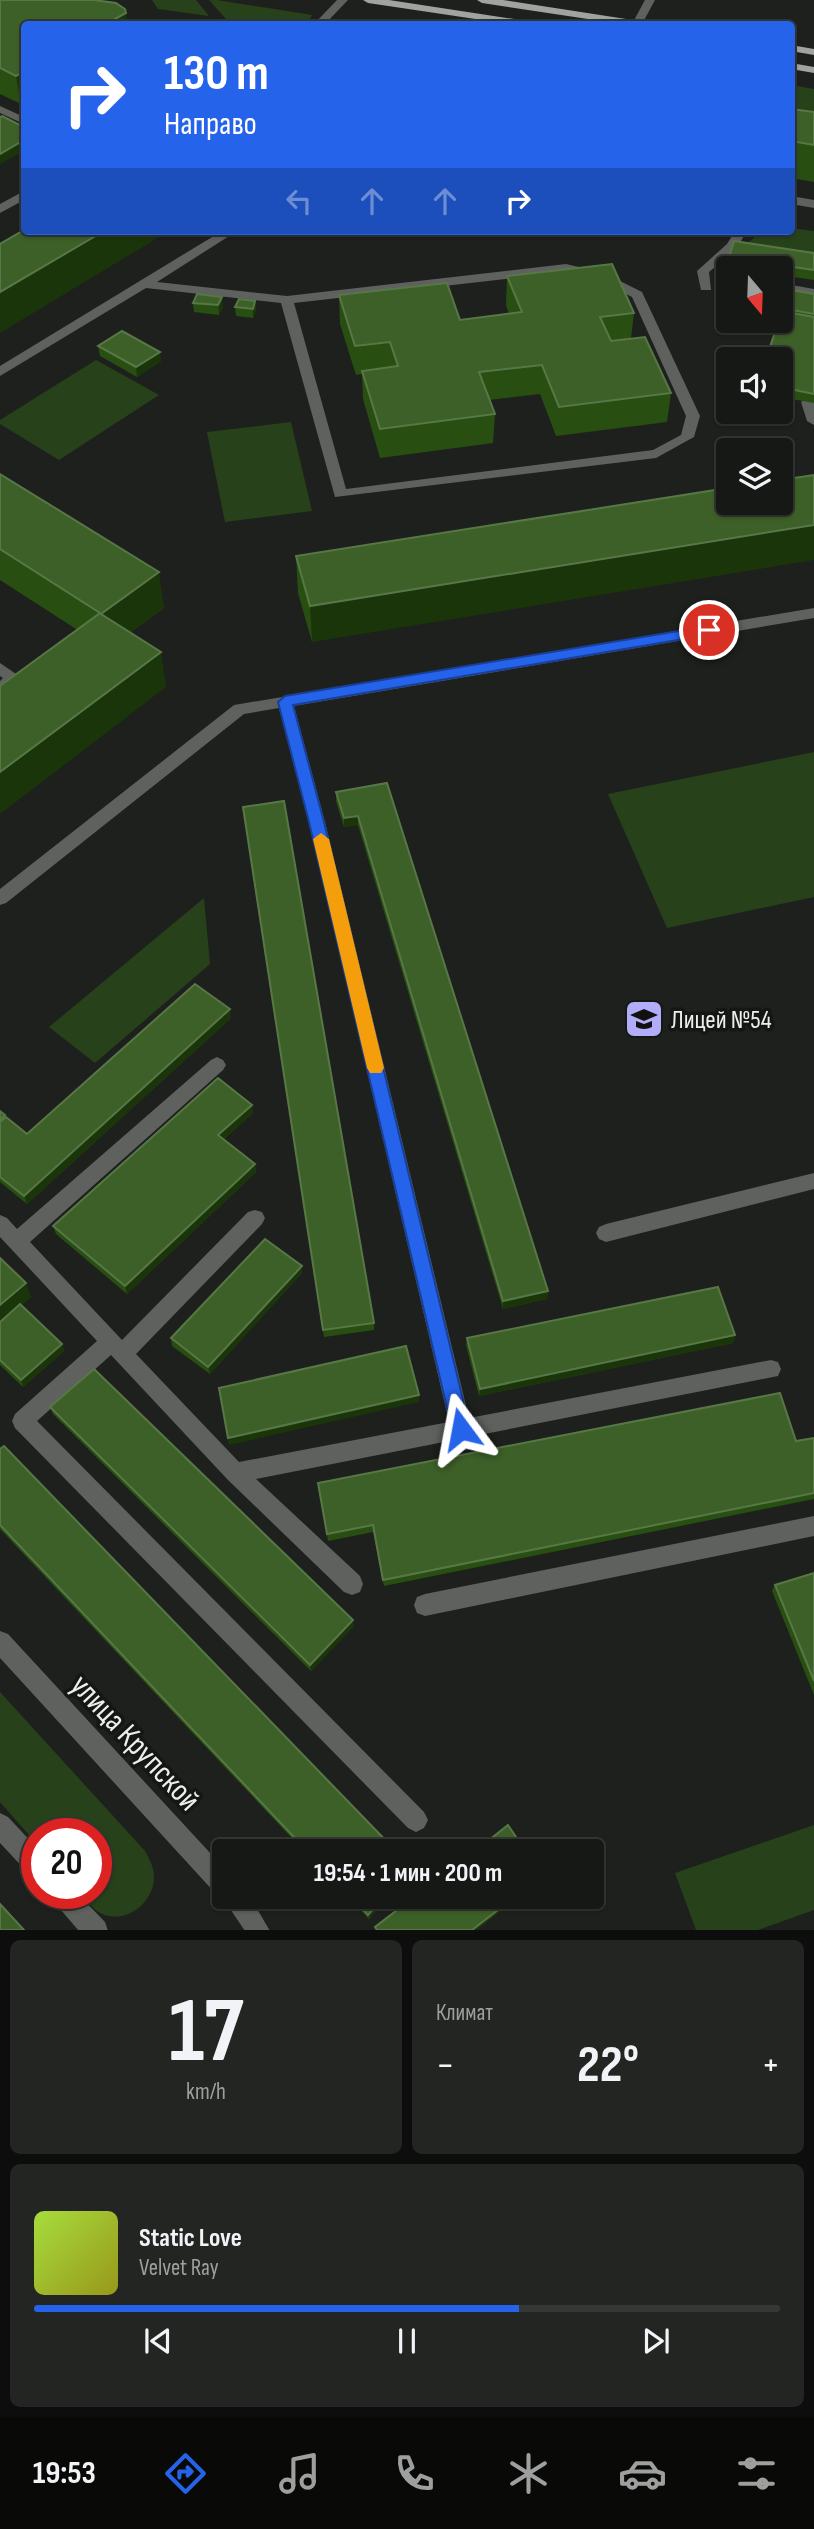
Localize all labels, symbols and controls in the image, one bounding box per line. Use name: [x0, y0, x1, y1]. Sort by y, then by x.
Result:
text: 130 m: [164, 45, 269, 104]
icon: right: [49, 49, 140, 140]
text: Направо: [164, 105, 257, 144]
icon: left: [280, 182, 318, 220]
icon: ahead: [353, 182, 391, 220]
icon: ahead: [426, 182, 464, 220]
icon: right: [499, 182, 537, 220]
north arrow: [716, 256, 793, 332]
map controls: [716, 256, 793, 515]
button: sound: [716, 347, 793, 424]
button: layers: [716, 438, 793, 515]
pin: [679, 600, 739, 660]
icon: arrive: [690, 611, 728, 649]
school or university icon: Лицей №54: [623, 998, 665, 1040]
place label: Лицей №54: [671, 1005, 772, 1036]
position arrow: [424, 1392, 498, 1466]
street label: улица Крупской: [62, 1667, 208, 1819]
speed limit sign: 20: [21, 1818, 112, 1909]
text: 19:54 · 1 мин · 200 m: [314, 1858, 502, 1889]
text: 17: [169, 1978, 243, 2087]
text: Климат: [436, 1999, 493, 2027]
text: 22°: [577, 2034, 639, 2097]
text: −: [436, 2043, 455, 2088]
text: +: [761, 2043, 780, 2088]
text: km/h: [186, 2078, 226, 2106]
text: Static Love: [139, 2223, 242, 2254]
text: Velvet Ray: [139, 2254, 219, 2282]
icon: previous: [139, 2322, 177, 2360]
icon: pause: [388, 2322, 426, 2360]
icon: next: [637, 2322, 675, 2360]
icon: directions: [161, 2449, 210, 2498]
icon: music: [275, 2449, 324, 2498]
icon: phone: [390, 2449, 439, 2498]
icon: climate: [504, 2449, 553, 2498]
icon: car: [618, 2449, 667, 2498]
icon: filters: [732, 2449, 781, 2498]
text: 19:53: [33, 2454, 96, 2493]

